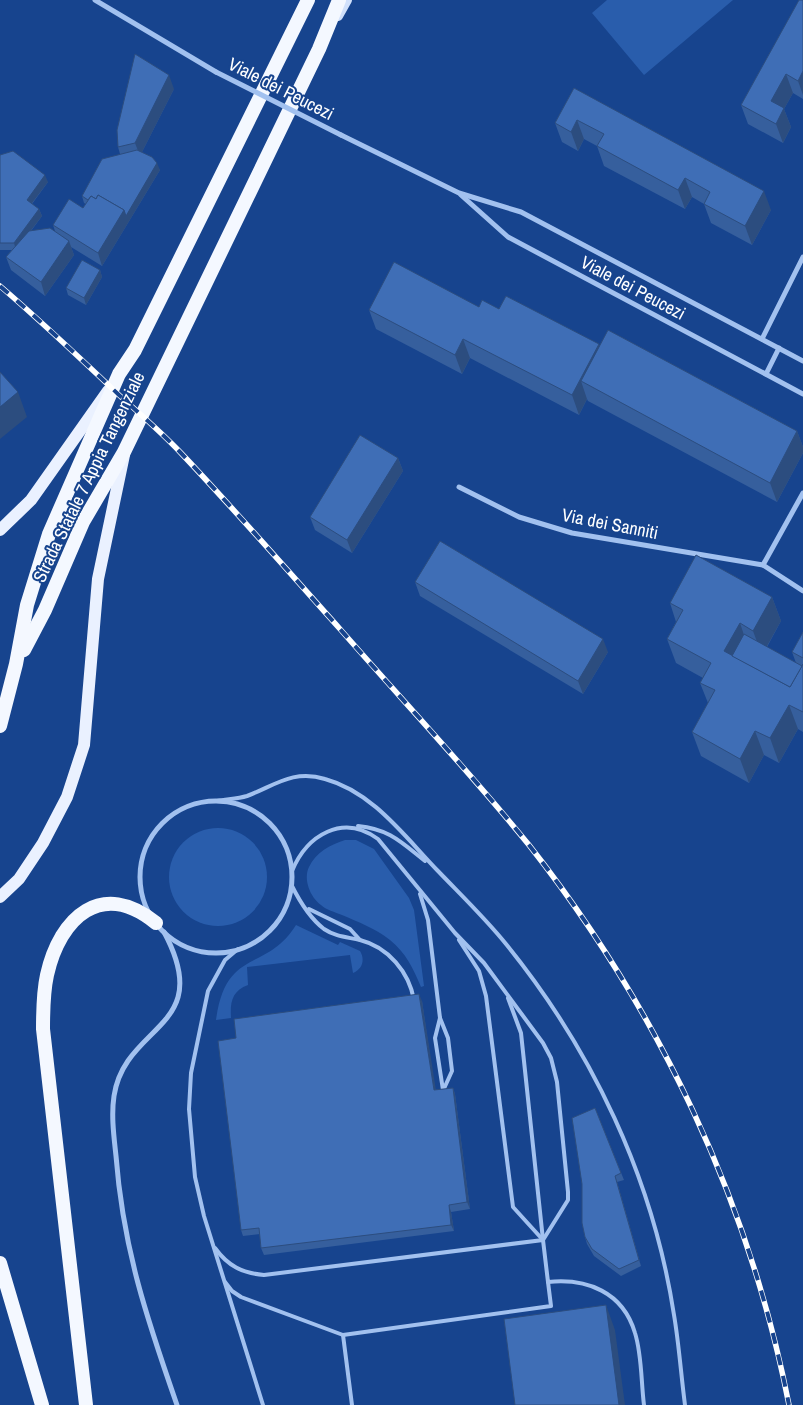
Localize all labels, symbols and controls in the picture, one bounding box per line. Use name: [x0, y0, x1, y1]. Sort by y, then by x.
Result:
street label: Viale dei Peucezi: [224, 51, 338, 126]
street label: Viale dei Peucezi: [576, 249, 690, 326]
street label: Strada Statale 7 Appia Tangenziale: [27, 367, 151, 586]
street label: Via dei Sanniti: [560, 502, 660, 545]

